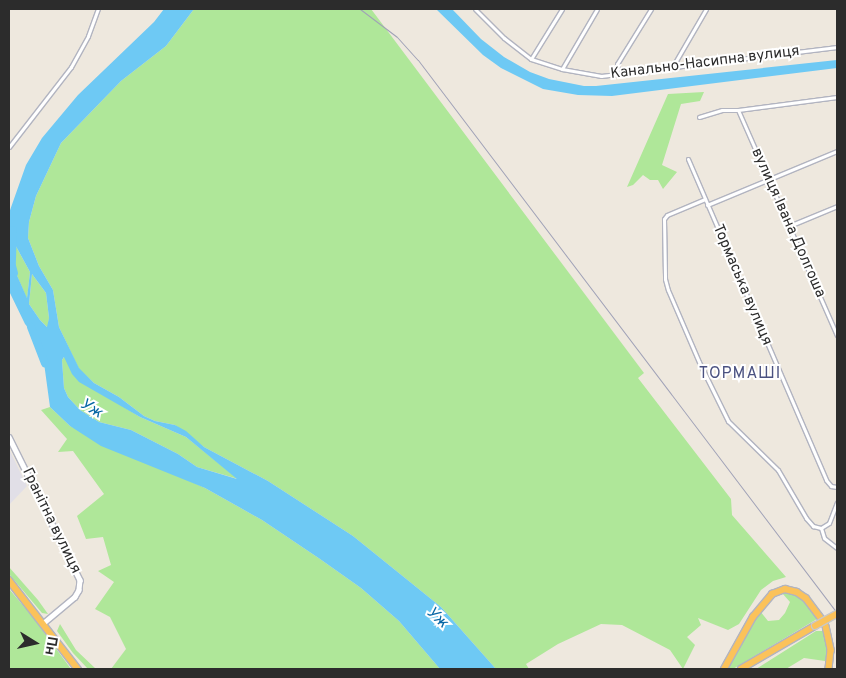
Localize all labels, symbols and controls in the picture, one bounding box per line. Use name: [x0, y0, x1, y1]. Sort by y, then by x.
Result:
street label: Канально-Насипна вулиця: [609, 42, 801, 84]
street label: вулиця Івана Долгоша: [747, 145, 829, 301]
street label: Тормаська вулиця: [708, 222, 776, 348]
district label: ТОРМАШІ: [698, 364, 782, 384]
water label: Уж: [76, 395, 106, 423]
street label: Гранітна вулиця: [18, 465, 84, 577]
water label: Уж: [422, 603, 452, 633]
north arrow: [10, 618, 60, 668]
text: Пн: [40, 635, 60, 656]

